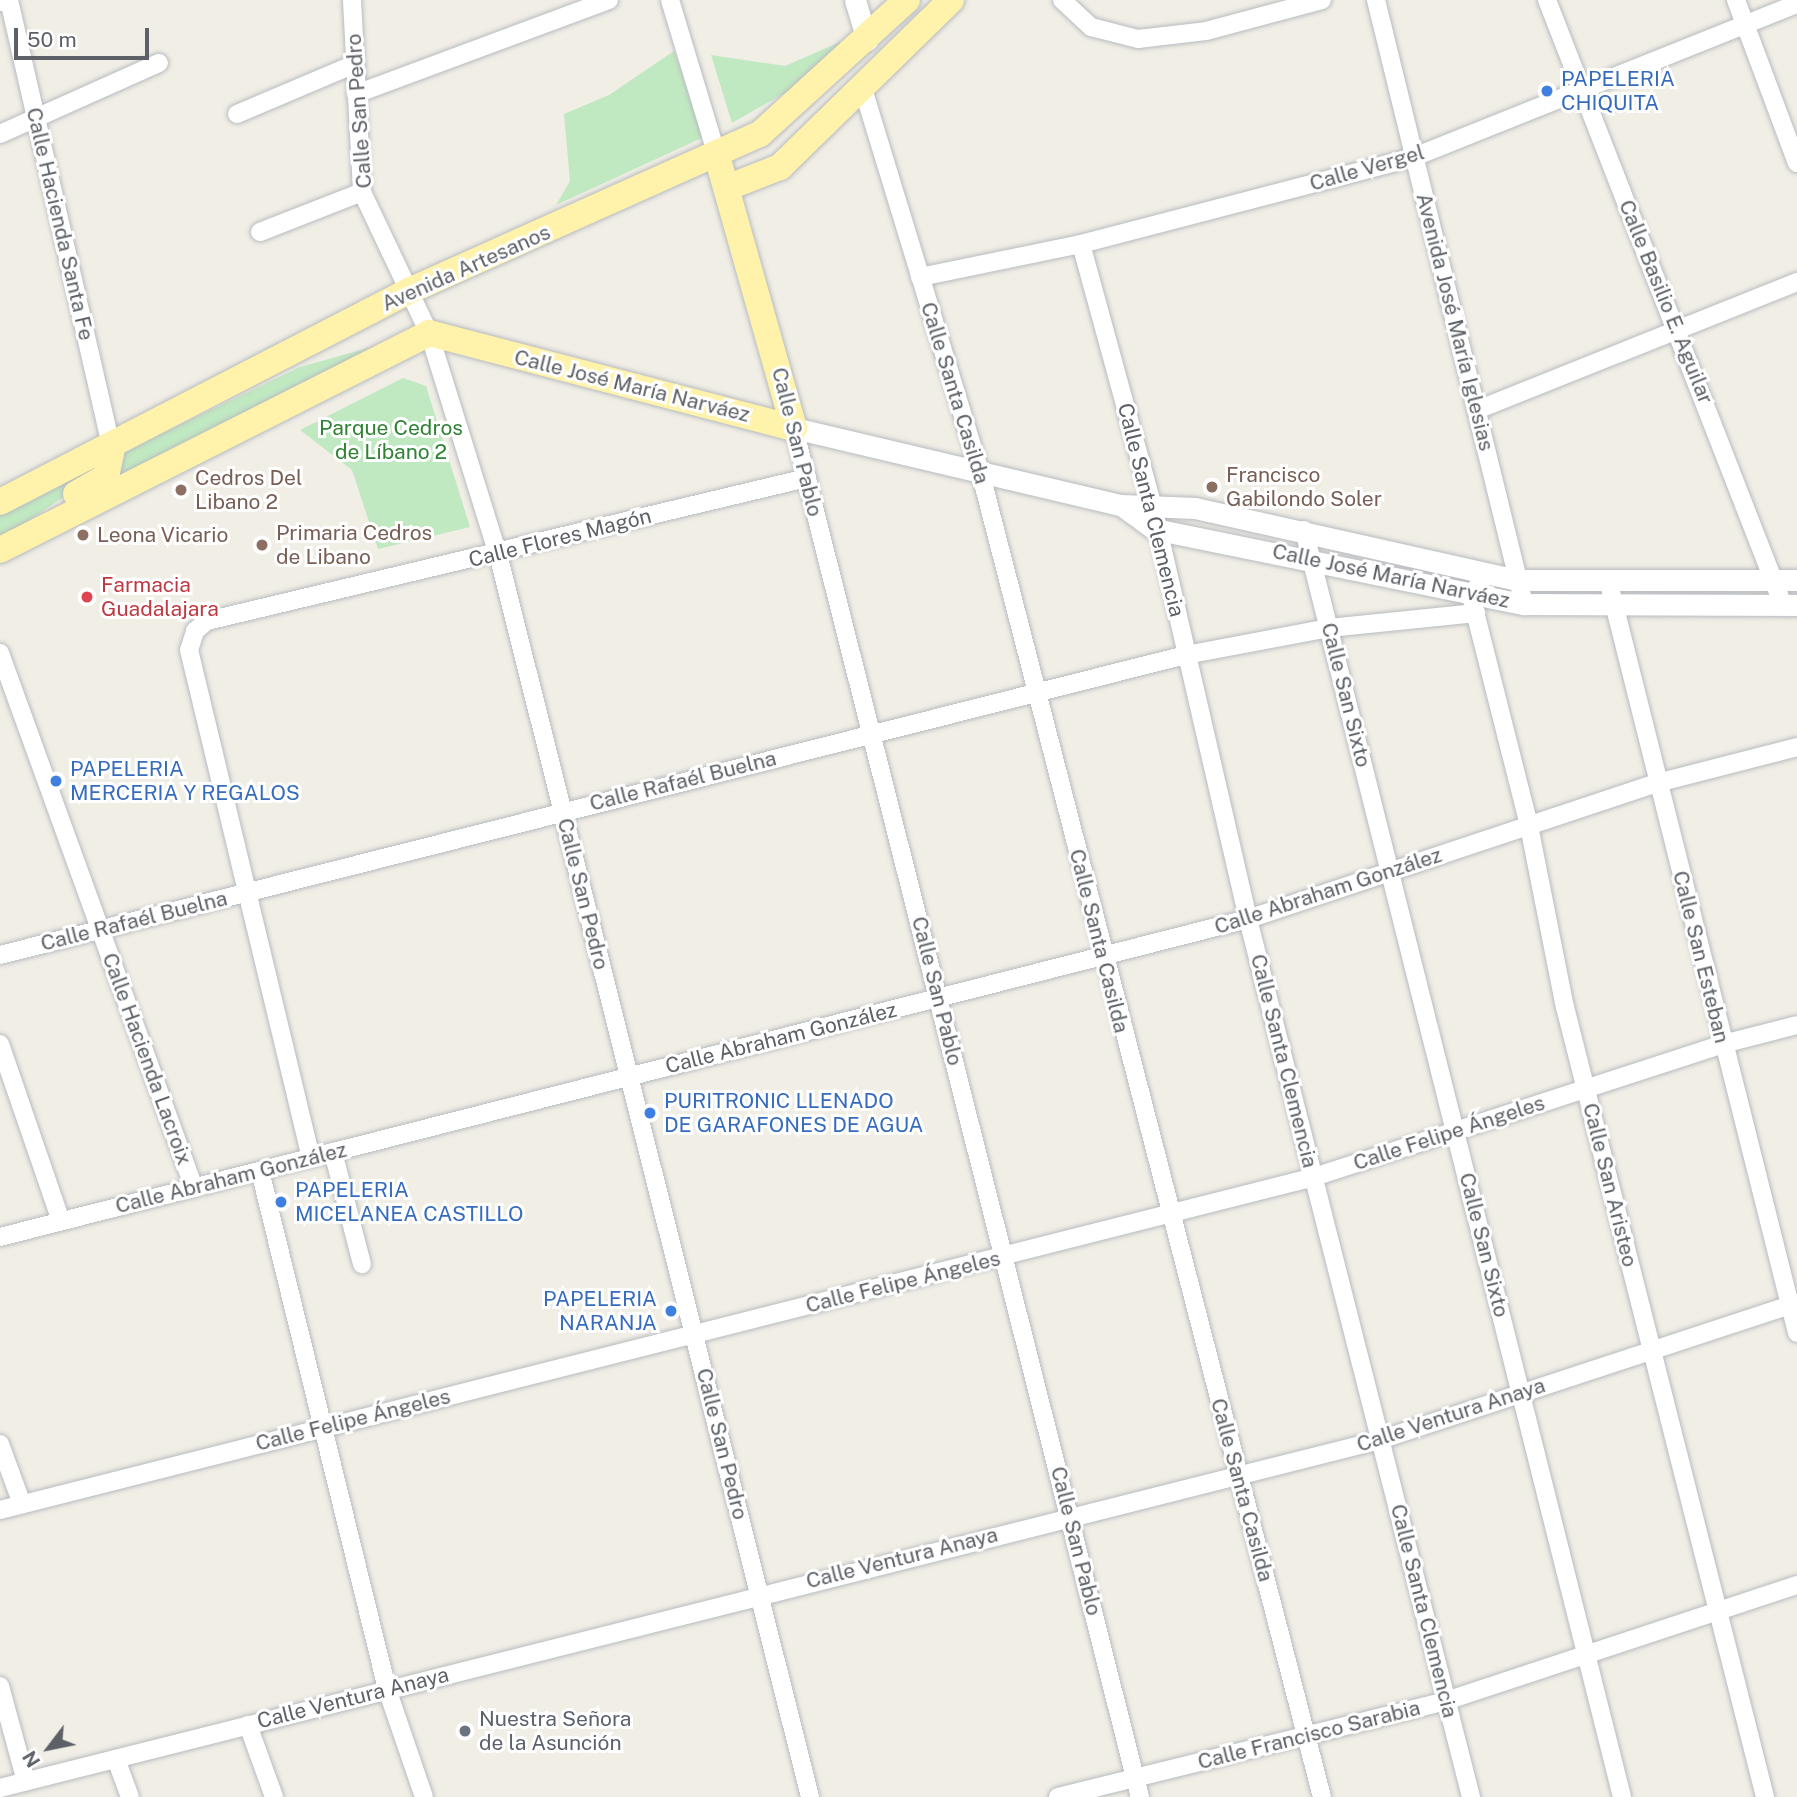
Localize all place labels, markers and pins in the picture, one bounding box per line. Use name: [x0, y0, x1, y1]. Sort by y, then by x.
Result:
place label: PAPELERIA CHIQUITA: [1561, 66, 1675, 116]
marker: PAPELERIA CHIQUITA: [1539, 83, 1555, 99]
place label: Francisco Gabilondo Soler: [1226, 462, 1382, 512]
place label: Cedros Del Libano 2: [195, 465, 302, 515]
marker: Francisco Gabilondo Soler: [1204, 479, 1220, 495]
marker: Cedros Del Libano 2: [173, 482, 189, 498]
place label: Primaria Cedros de Libano: [276, 520, 432, 570]
place label: Leona Vicario: [97, 522, 229, 548]
marker: Leona Vicario: [75, 527, 91, 543]
marker: Primaria Cedros de Libano: [254, 537, 270, 553]
place label: Farmacia Guadalajara: [101, 572, 219, 622]
marker: Farmacia Guadalajara: [79, 589, 95, 605]
place label: PAPELERIA MERCERIA Y REGALOS: [70, 756, 300, 806]
marker: PAPELERIA MERCERIA Y REGALOS: [48, 773, 64, 789]
place label: PURITRONIC LLENADO DE GARAFONES DE AGUA: [664, 1088, 923, 1138]
marker: PURITRONIC LLENADO DE GARAFONES DE AGUA: [642, 1105, 658, 1121]
place label: PAPELERIA MICELANEA CASTILLO: [295, 1177, 523, 1227]
marker: PAPELERIA MICELANEA CASTILLO: [273, 1194, 289, 1210]
place label: PAPELERIA NARANJA: [543, 1286, 657, 1336]
marker: PAPELERIA NARANJA: [663, 1303, 679, 1319]
place label: Nuestra Señora de la Asunción: [479, 1706, 631, 1756]
marker: Nuestra Señora de la Asunción: [457, 1723, 473, 1739]

